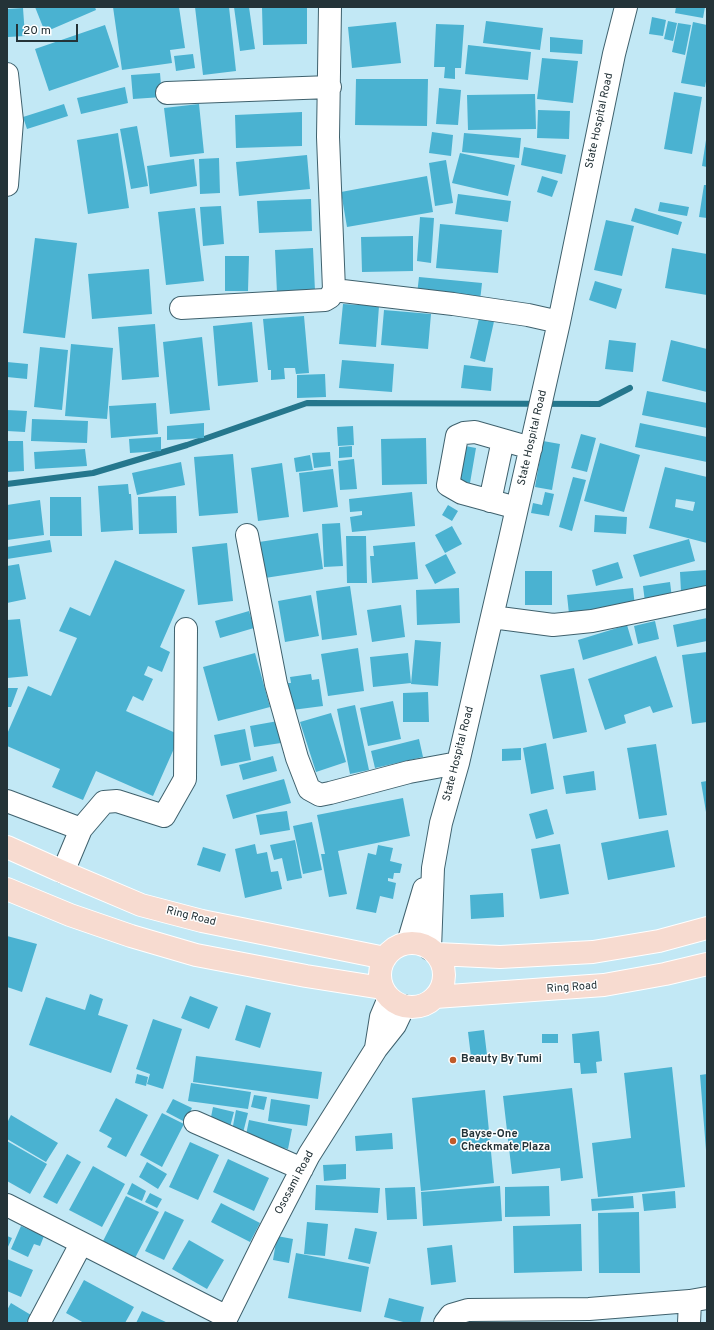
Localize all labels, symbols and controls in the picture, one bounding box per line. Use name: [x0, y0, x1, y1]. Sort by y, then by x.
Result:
scale bar: [18, 16, 80, 42]
text: 20 m: [23, 23, 51, 39]
street label: State Hospital Road: [583, 72, 617, 170]
street label: State Hospital Road: [516, 389, 550, 487]
street label: State Hospital Road: [441, 705, 477, 803]
street label: Ring Road: [165, 904, 217, 930]
street label: Ring Road: [546, 980, 598, 996]
place label: Beauty By Tumi: [461, 1053, 542, 1067]
marker: Beauty By Tumi: [448, 1055, 458, 1065]
place label: Bayse-One Checkmate Plaza: [461, 1128, 550, 1154]
marker: Bayse-One Checkmate Plaza: [448, 1136, 458, 1146]
street label: Ososami Road: [273, 1149, 317, 1217]

